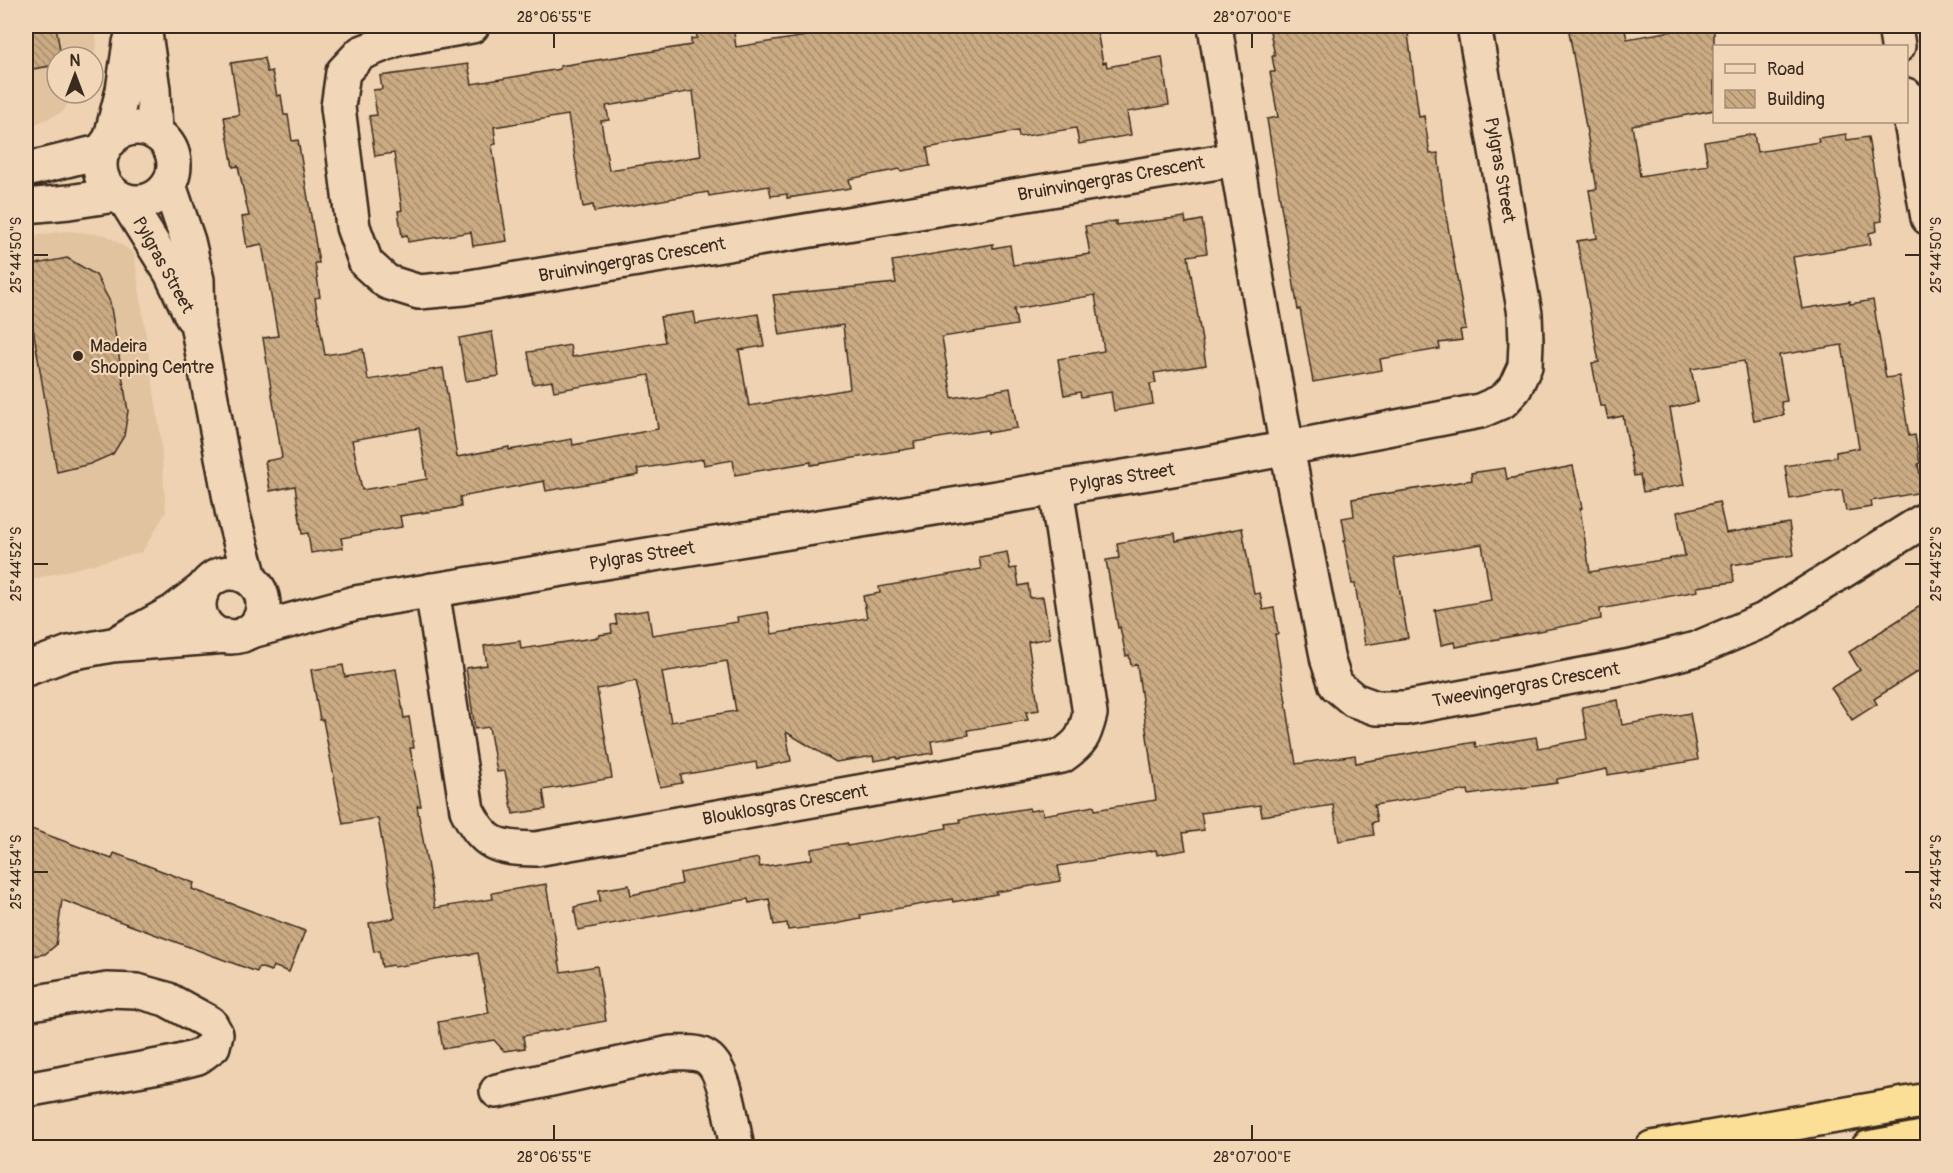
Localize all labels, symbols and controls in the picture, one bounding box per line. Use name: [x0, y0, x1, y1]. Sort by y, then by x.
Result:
text: 28°06'55"E: [517, 8, 591, 27]
text: 28°07'00"E: [1213, 8, 1291, 27]
north arrow: [45, 45, 105, 105]
legend: [1713, 45, 1908, 123]
text: N: [70, 51, 81, 71]
text: Road: [1767, 58, 1804, 81]
text: Building: [1767, 88, 1825, 111]
street label: Pylgras Street: [1479, 116, 1521, 225]
street label: Bruinvingergras Crescent: [1016, 151, 1207, 207]
street label: Pylgras Street: [127, 213, 199, 318]
text: 25°44'50"S: [7, 217, 26, 293]
text: 25°44'50"S: [1927, 217, 1946, 293]
street label: Bruinvingergras Crescent: [537, 232, 728, 288]
place label: Madeira Shopping Centre: [90, 335, 214, 379]
marker: Madeira Shopping Centre: [71, 349, 85, 363]
street label: Pylgras Street: [1068, 458, 1177, 498]
text: 25°44'52"S: [7, 527, 26, 601]
text: 25°44'52"S: [1927, 527, 1946, 601]
street label: Pylgras Street: [588, 536, 697, 576]
street label: Tweevingergras Crescent: [1431, 657, 1622, 713]
street label: Blouklosgras Crescent: [701, 779, 870, 831]
text: 25°44'54"S: [7, 834, 26, 910]
text: 25°44'54"S: [1927, 834, 1946, 910]
text: 28°06'55"E: [517, 1148, 591, 1167]
text: 28°07'00"E: [1213, 1148, 1291, 1167]

